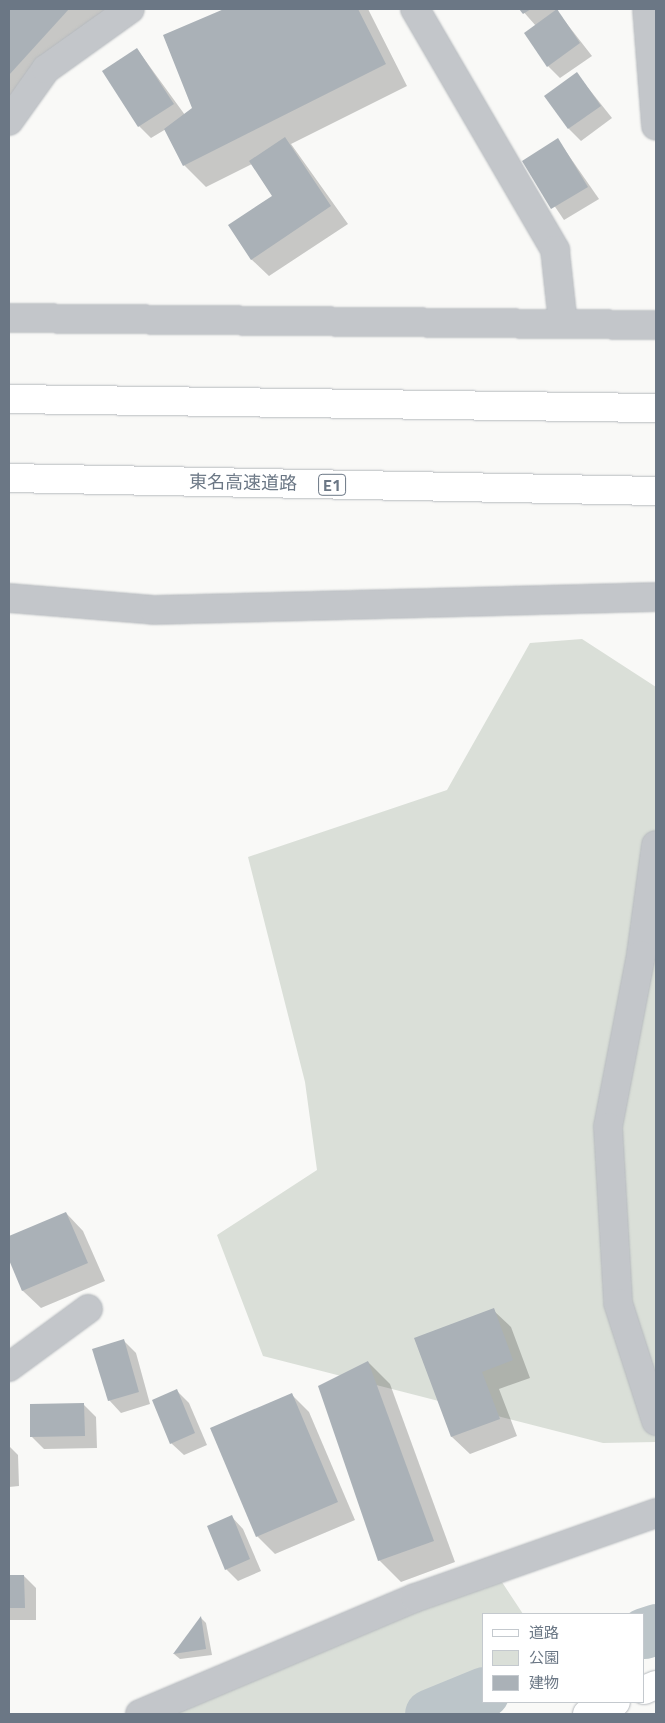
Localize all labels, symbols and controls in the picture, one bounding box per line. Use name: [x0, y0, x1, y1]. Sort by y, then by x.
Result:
street label: 東名高速道路: [189, 471, 297, 495]
road number: E1: [317, 472, 347, 498]
legend: [482, 1613, 645, 1703]
text: 道路: [529, 1621, 559, 1644]
text: 公園: [529, 1646, 559, 1669]
text: 建物: [529, 1671, 559, 1694]

